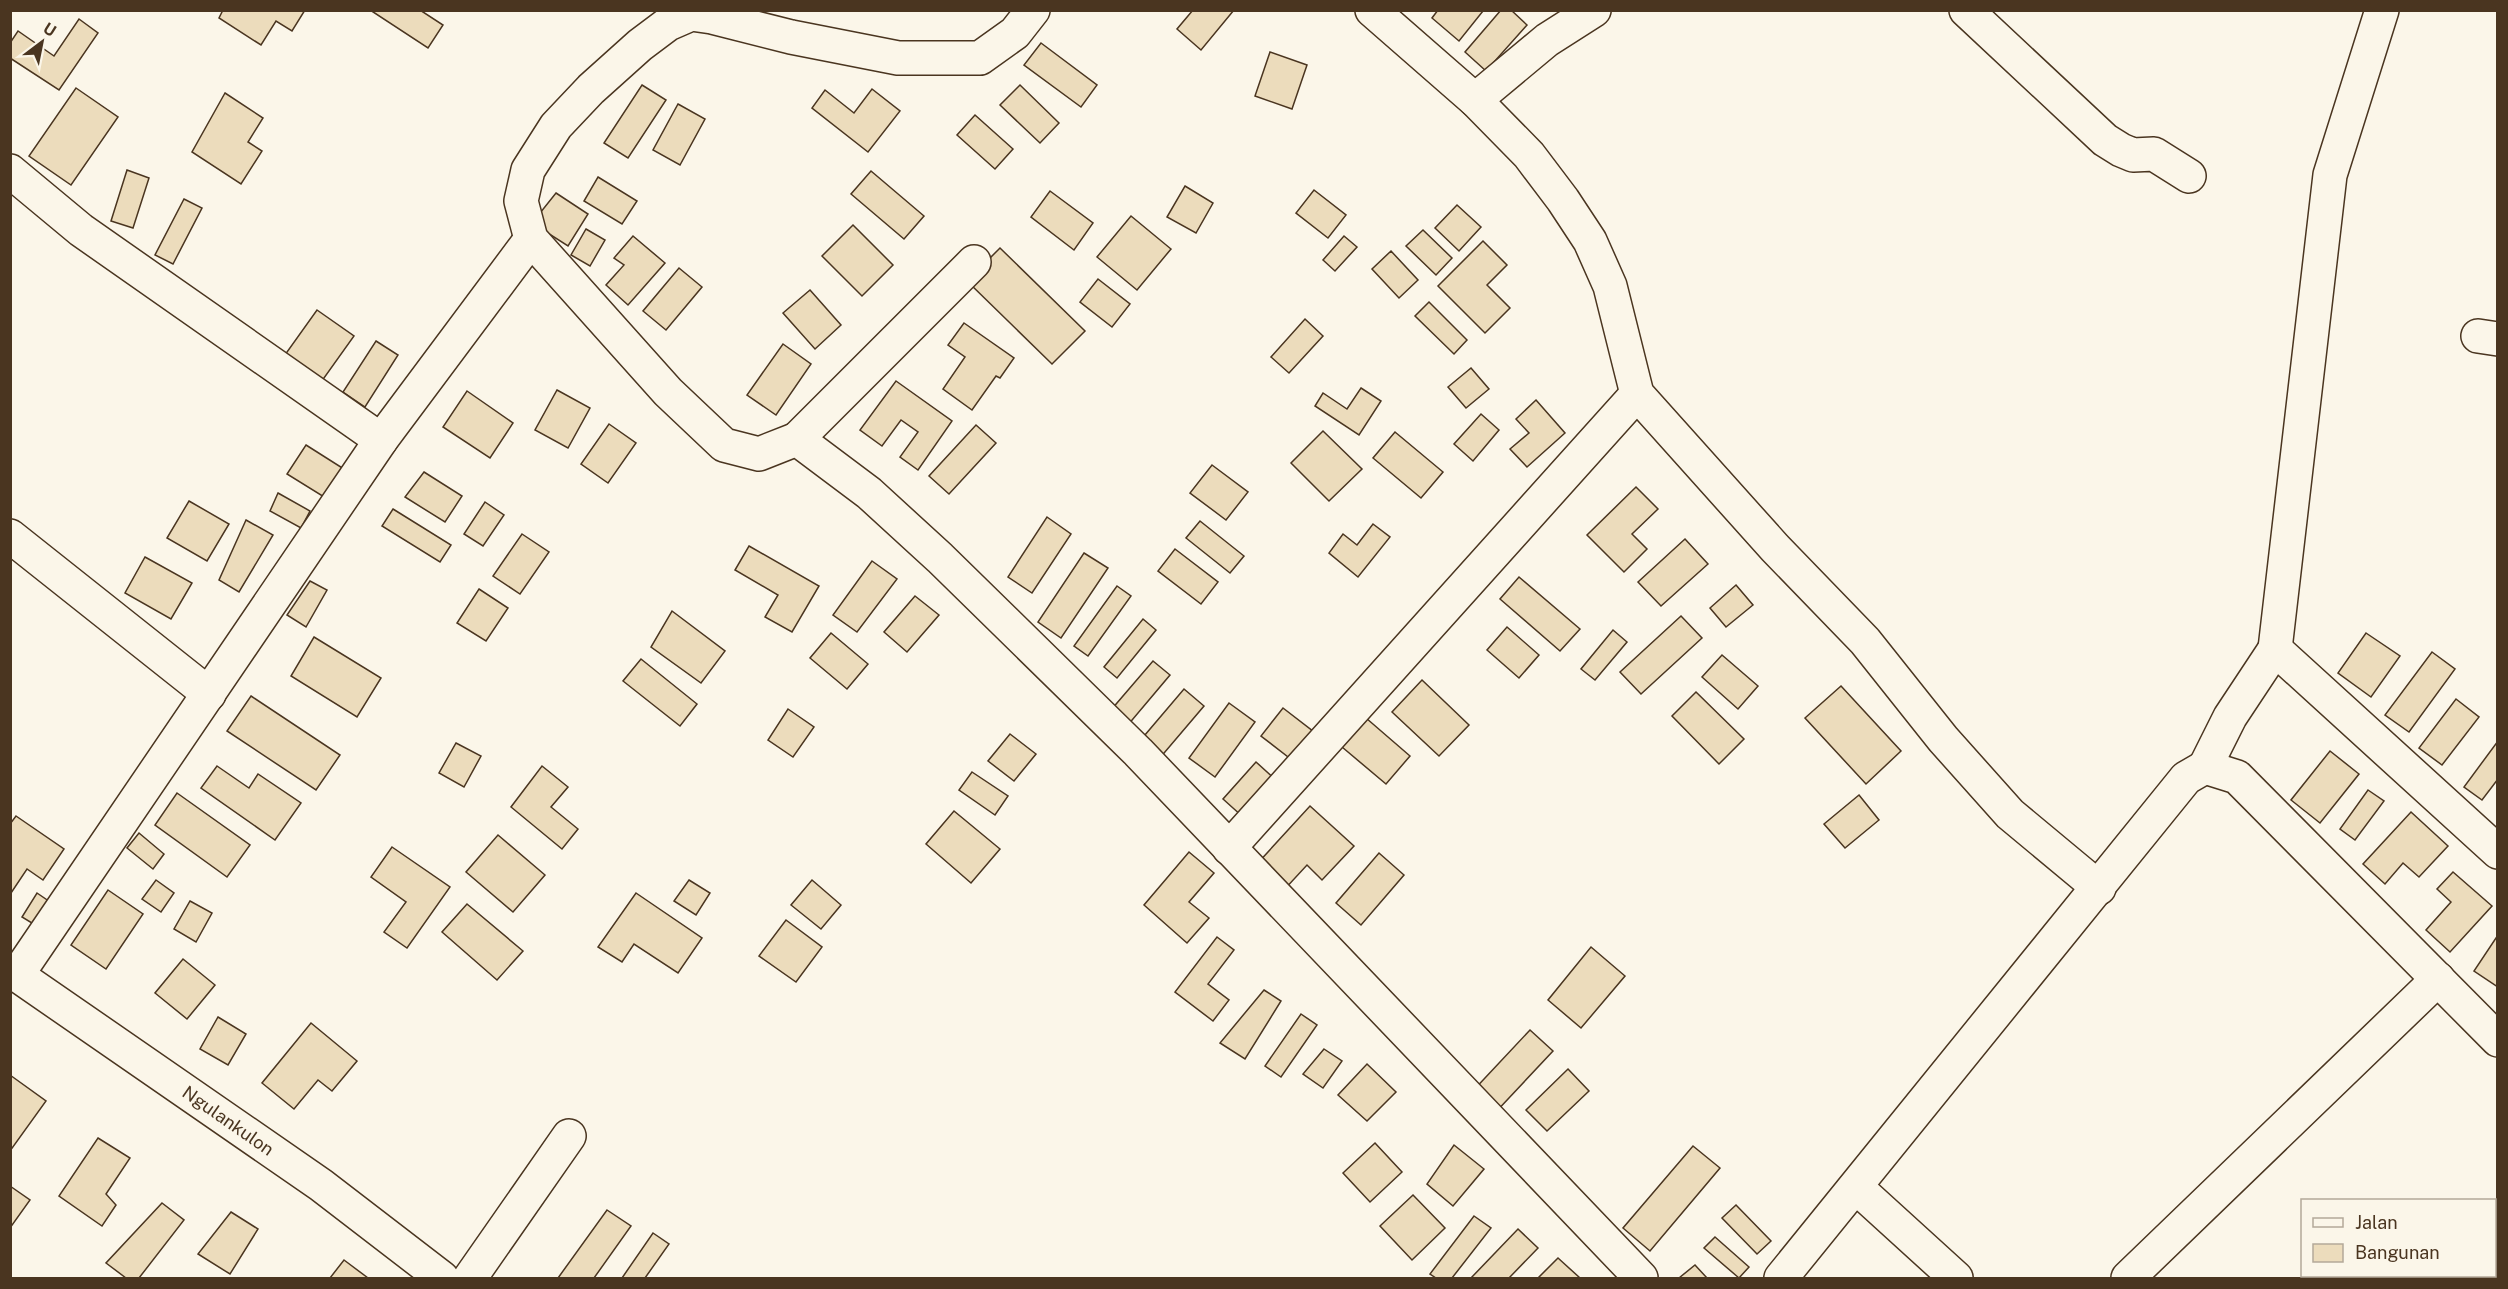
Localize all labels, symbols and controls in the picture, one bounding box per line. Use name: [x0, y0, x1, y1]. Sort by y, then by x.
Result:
north arrow: [12, 12, 72, 72]
text: U: [40, 19, 60, 41]
street label: Ngulankulon: [179, 1081, 278, 1160]
legend: [2301, 1199, 2496, 1277]
text: Jalan: [2355, 1212, 2398, 1233]
text: Bangunan: [2355, 1242, 2440, 1263]

